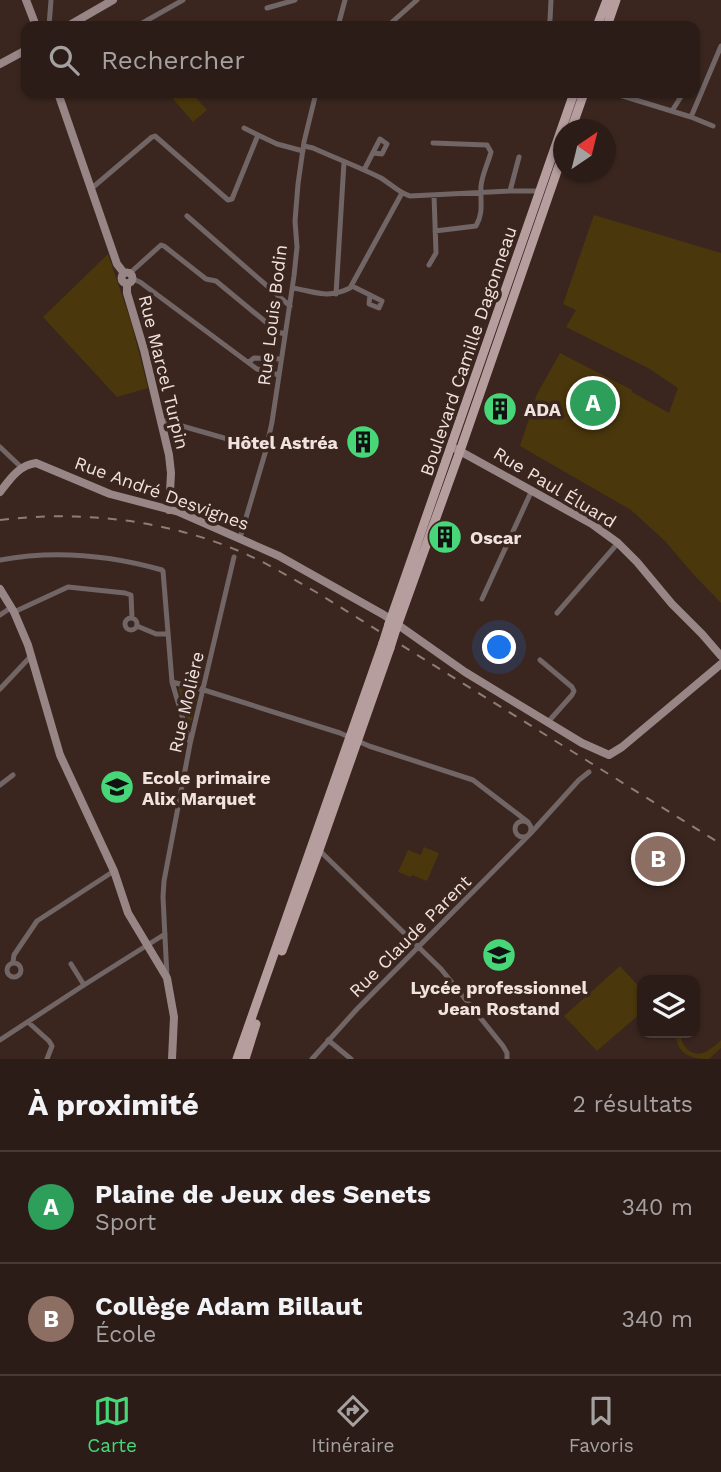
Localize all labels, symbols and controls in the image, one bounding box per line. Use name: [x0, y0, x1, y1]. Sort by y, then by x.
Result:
search box: [21, 21, 700, 98]
icon: search: [45, 41, 83, 79]
text: Rechercher: [101, 45, 245, 75]
north arrow: [553, 119, 616, 182]
street label: Boulevard Camille Dagonneau: [415, 223, 521, 479]
street label: Rue Louis Bodin: [253, 243, 291, 387]
street label: Rue Marcel Turpin: [135, 293, 193, 451]
pin: A: [570, 377, 616, 429]
building icon: ADA: [481, 390, 519, 428]
place label: ADA: [524, 399, 562, 420]
building icon: Hôtel Astréa: [344, 423, 382, 461]
place label: Hôtel Astréa: [227, 432, 339, 453]
street label: Rue Paul Éluard: [490, 442, 620, 532]
street label: Rue André Desvignes: [72, 452, 252, 534]
building icon: Oscar: [426, 518, 464, 556]
place label: Oscar: [470, 527, 521, 548]
your location: [482, 630, 516, 664]
street label: Rue Molière: [164, 649, 208, 755]
place label: Ecole primaire Alix Marquet: [142, 767, 271, 809]
school or university icon: Ecole primaire Alix Marquet: [98, 768, 136, 806]
pin: B: [635, 833, 681, 885]
street label: Rue Claude Parent: [345, 870, 476, 1001]
school or university icon: Lycée professionnel Jean Rostand: [480, 936, 518, 974]
map controls: [637, 975, 700, 1038]
button: layers: [637, 975, 700, 1038]
place label: Lycée professionnel Jean Rostand: [411, 977, 588, 1019]
text: À proximité: [28, 1087, 199, 1122]
text: 2 résultats: [573, 1091, 693, 1118]
text: Plaine de Jeux des Senets: [95, 1179, 431, 1209]
text: A: [43, 1194, 59, 1221]
text: 340 m: [621, 1194, 693, 1221]
text: Sport: [95, 1209, 156, 1236]
text: Collège Adam Billaut: [95, 1291, 362, 1321]
text: B: [43, 1306, 59, 1333]
text: 340 m: [621, 1306, 693, 1333]
text: École: [95, 1321, 156, 1348]
tab: Carte: [87, 1392, 137, 1457]
tab: Itinéraire: [311, 1392, 394, 1457]
tab: Favoris: [569, 1392, 634, 1457]

